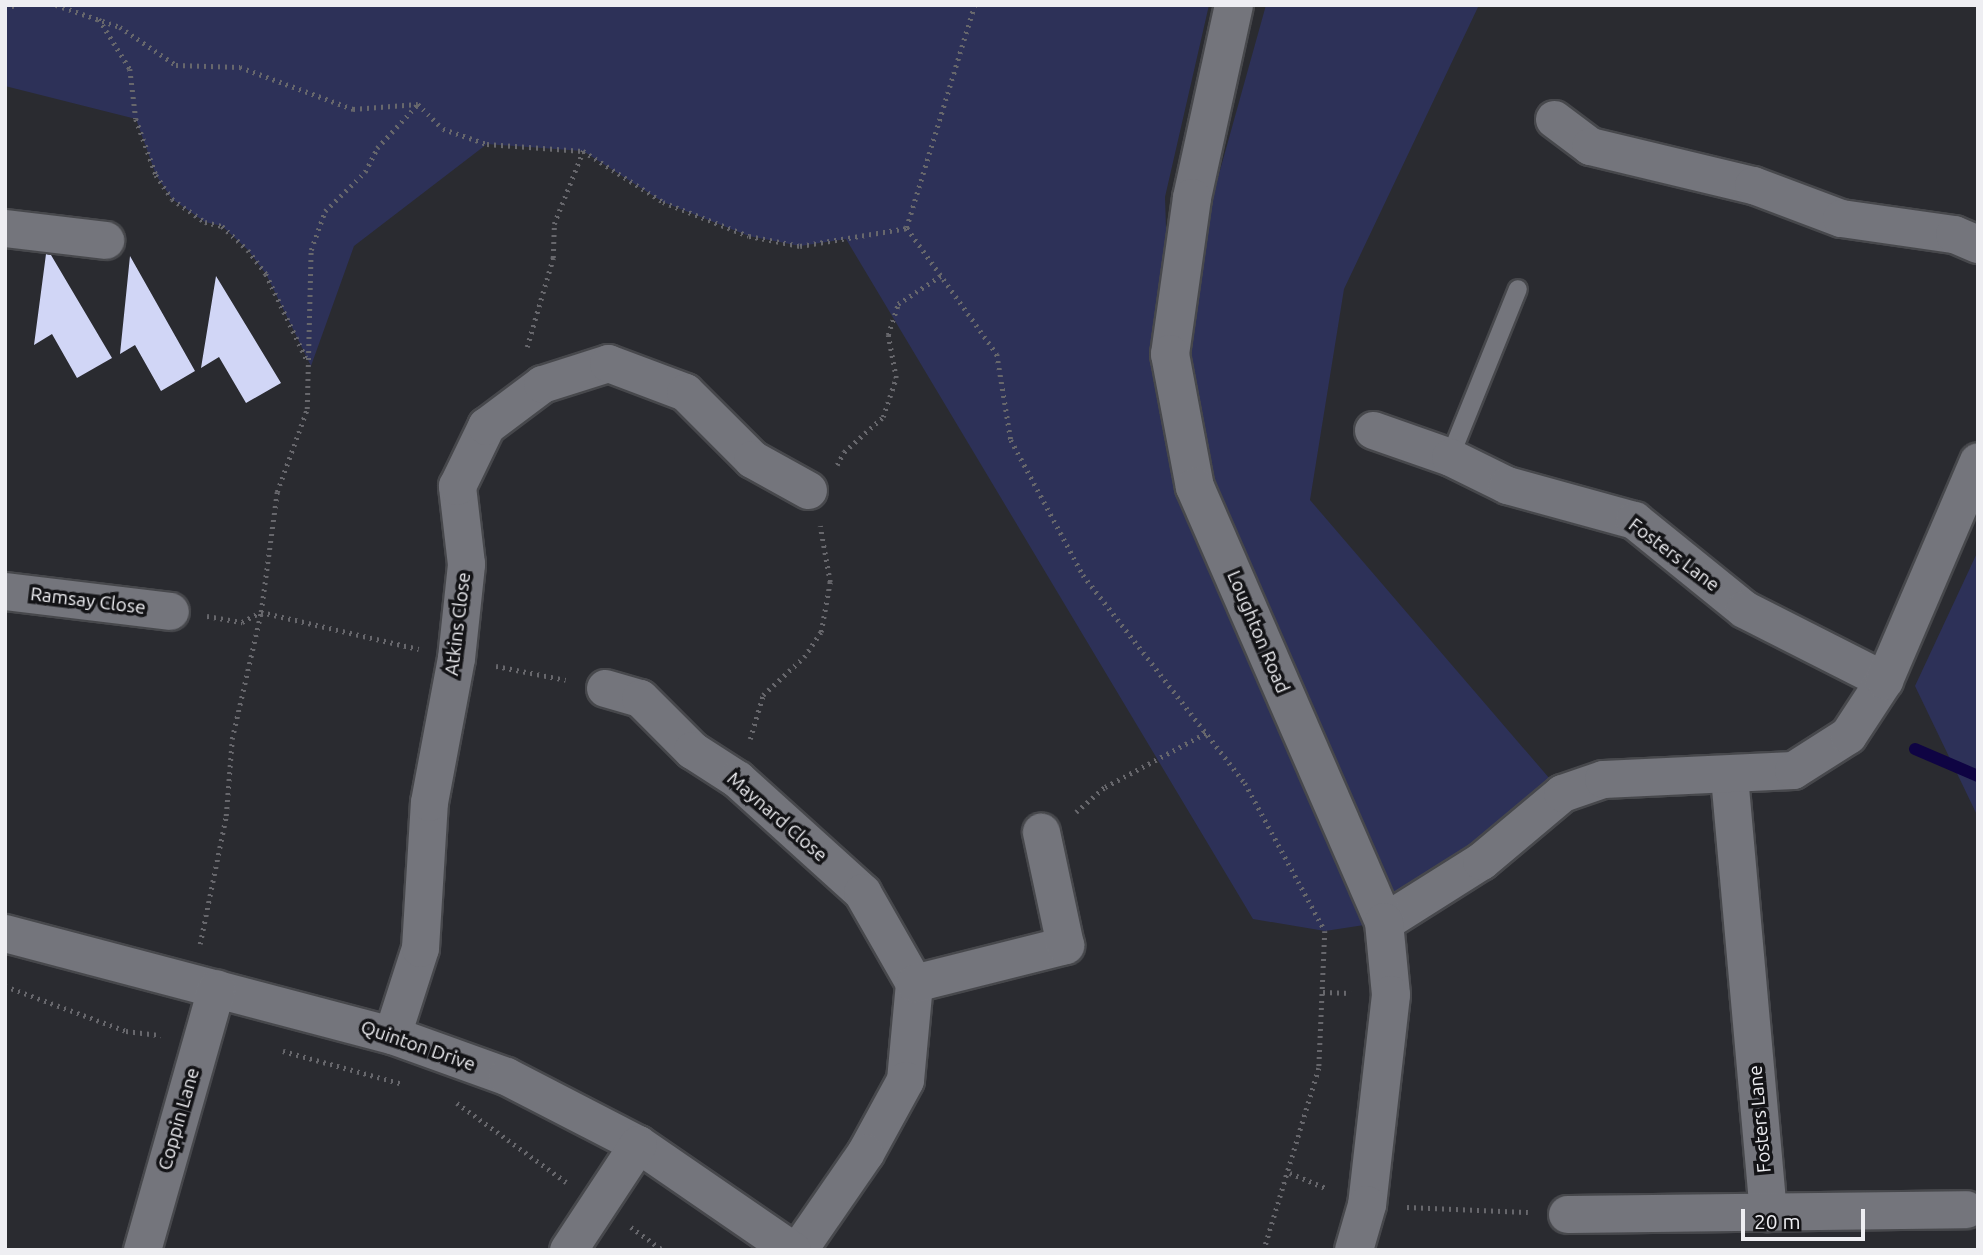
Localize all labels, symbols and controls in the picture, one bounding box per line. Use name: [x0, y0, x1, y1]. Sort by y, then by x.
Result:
street label: Fosters Lane: [1624, 513, 1724, 597]
street label: Loughton Road: [1222, 567, 1294, 697]
street label: Atkins Close: [440, 571, 476, 677]
street label: Ramsay Close: [29, 583, 147, 619]
street label: Maynard Close: [722, 767, 832, 867]
street label: Quinton Drive: [358, 1016, 478, 1076]
street label: Fosters Lane: [1744, 1064, 1776, 1174]
street label: Coppin Lane: [153, 1065, 205, 1173]
scale bar: [1745, 1196, 1869, 1240]
text: 20 m: [1754, 1209, 1801, 1233]

